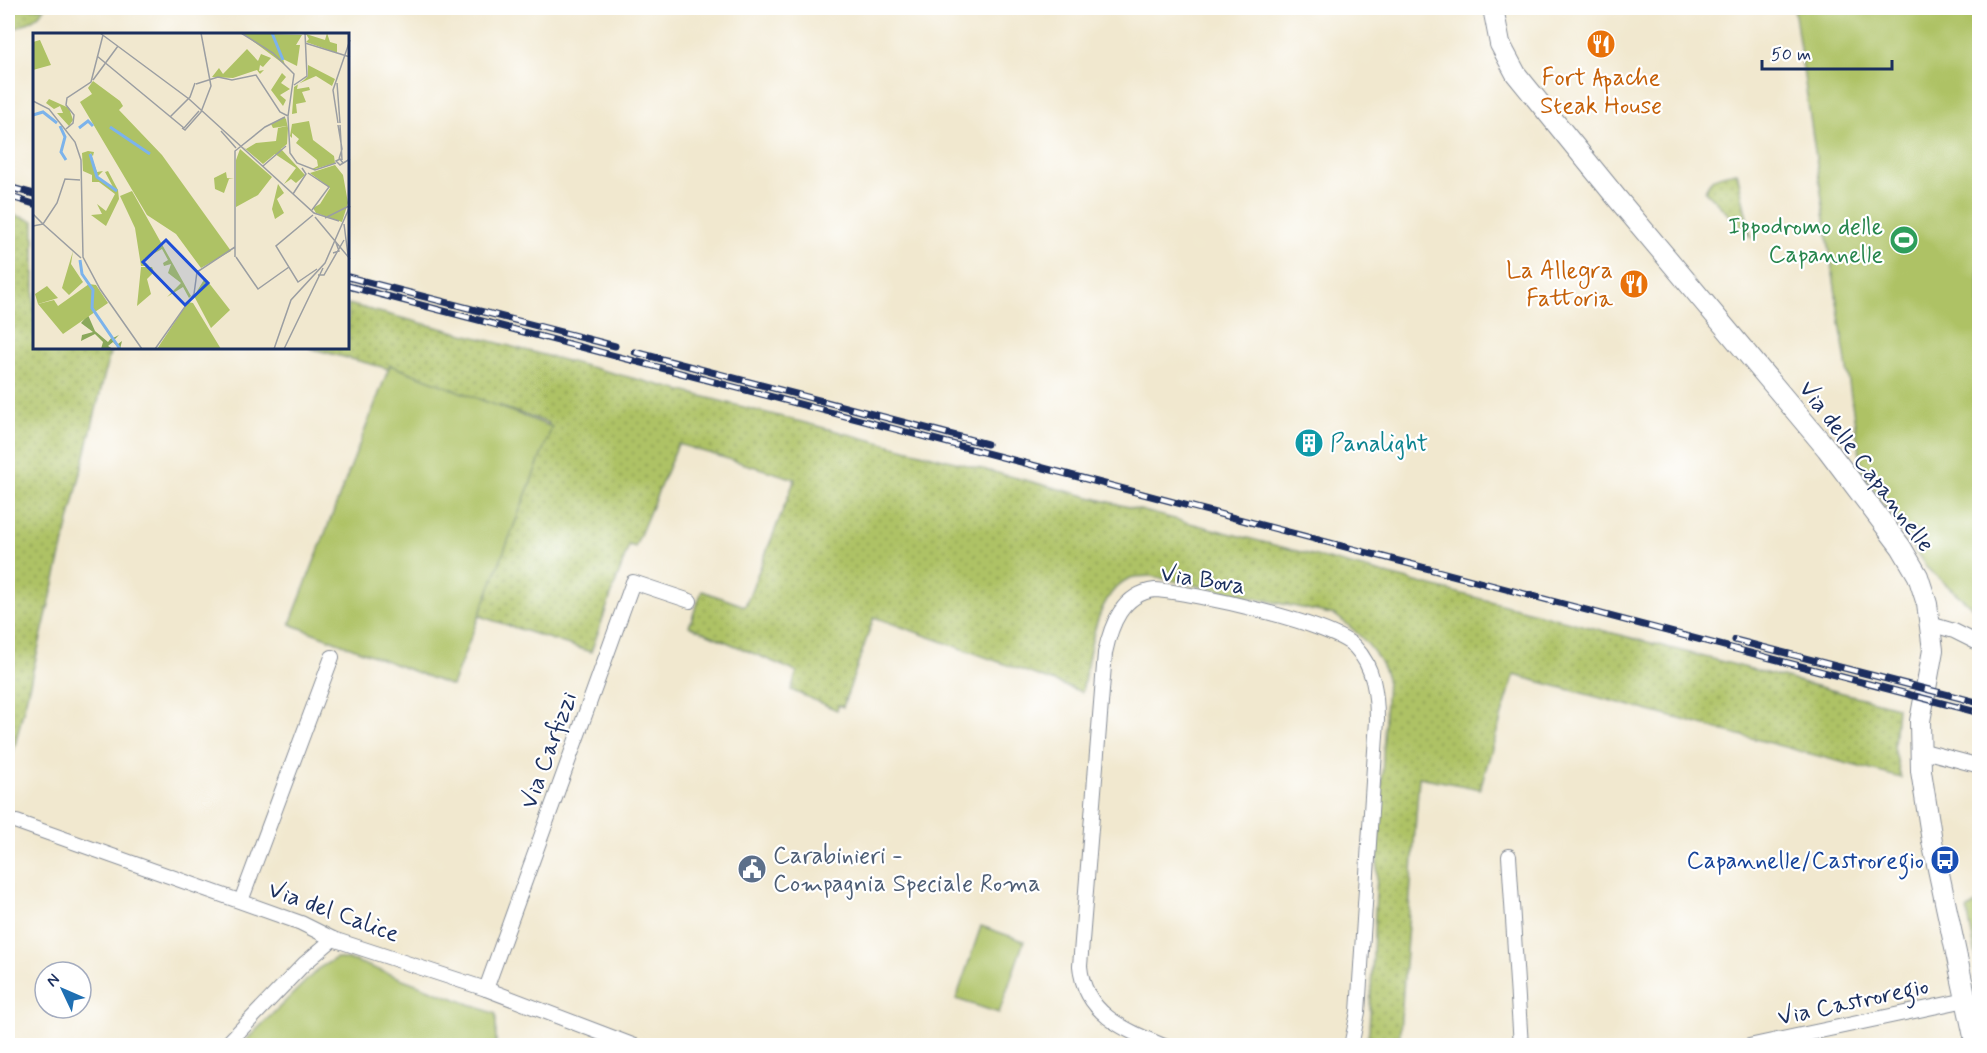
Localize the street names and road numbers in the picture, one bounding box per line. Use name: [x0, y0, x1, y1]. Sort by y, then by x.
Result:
street label: Via delle Capannelle: [1791, 375, 1941, 559]
street label: Via Bova: [1158, 558, 1247, 602]
street label: Via Carfizzi: [514, 688, 585, 813]
street label: Via del Calice: [264, 874, 403, 950]
street label: Via Castroregio: [1775, 971, 1932, 1037]

